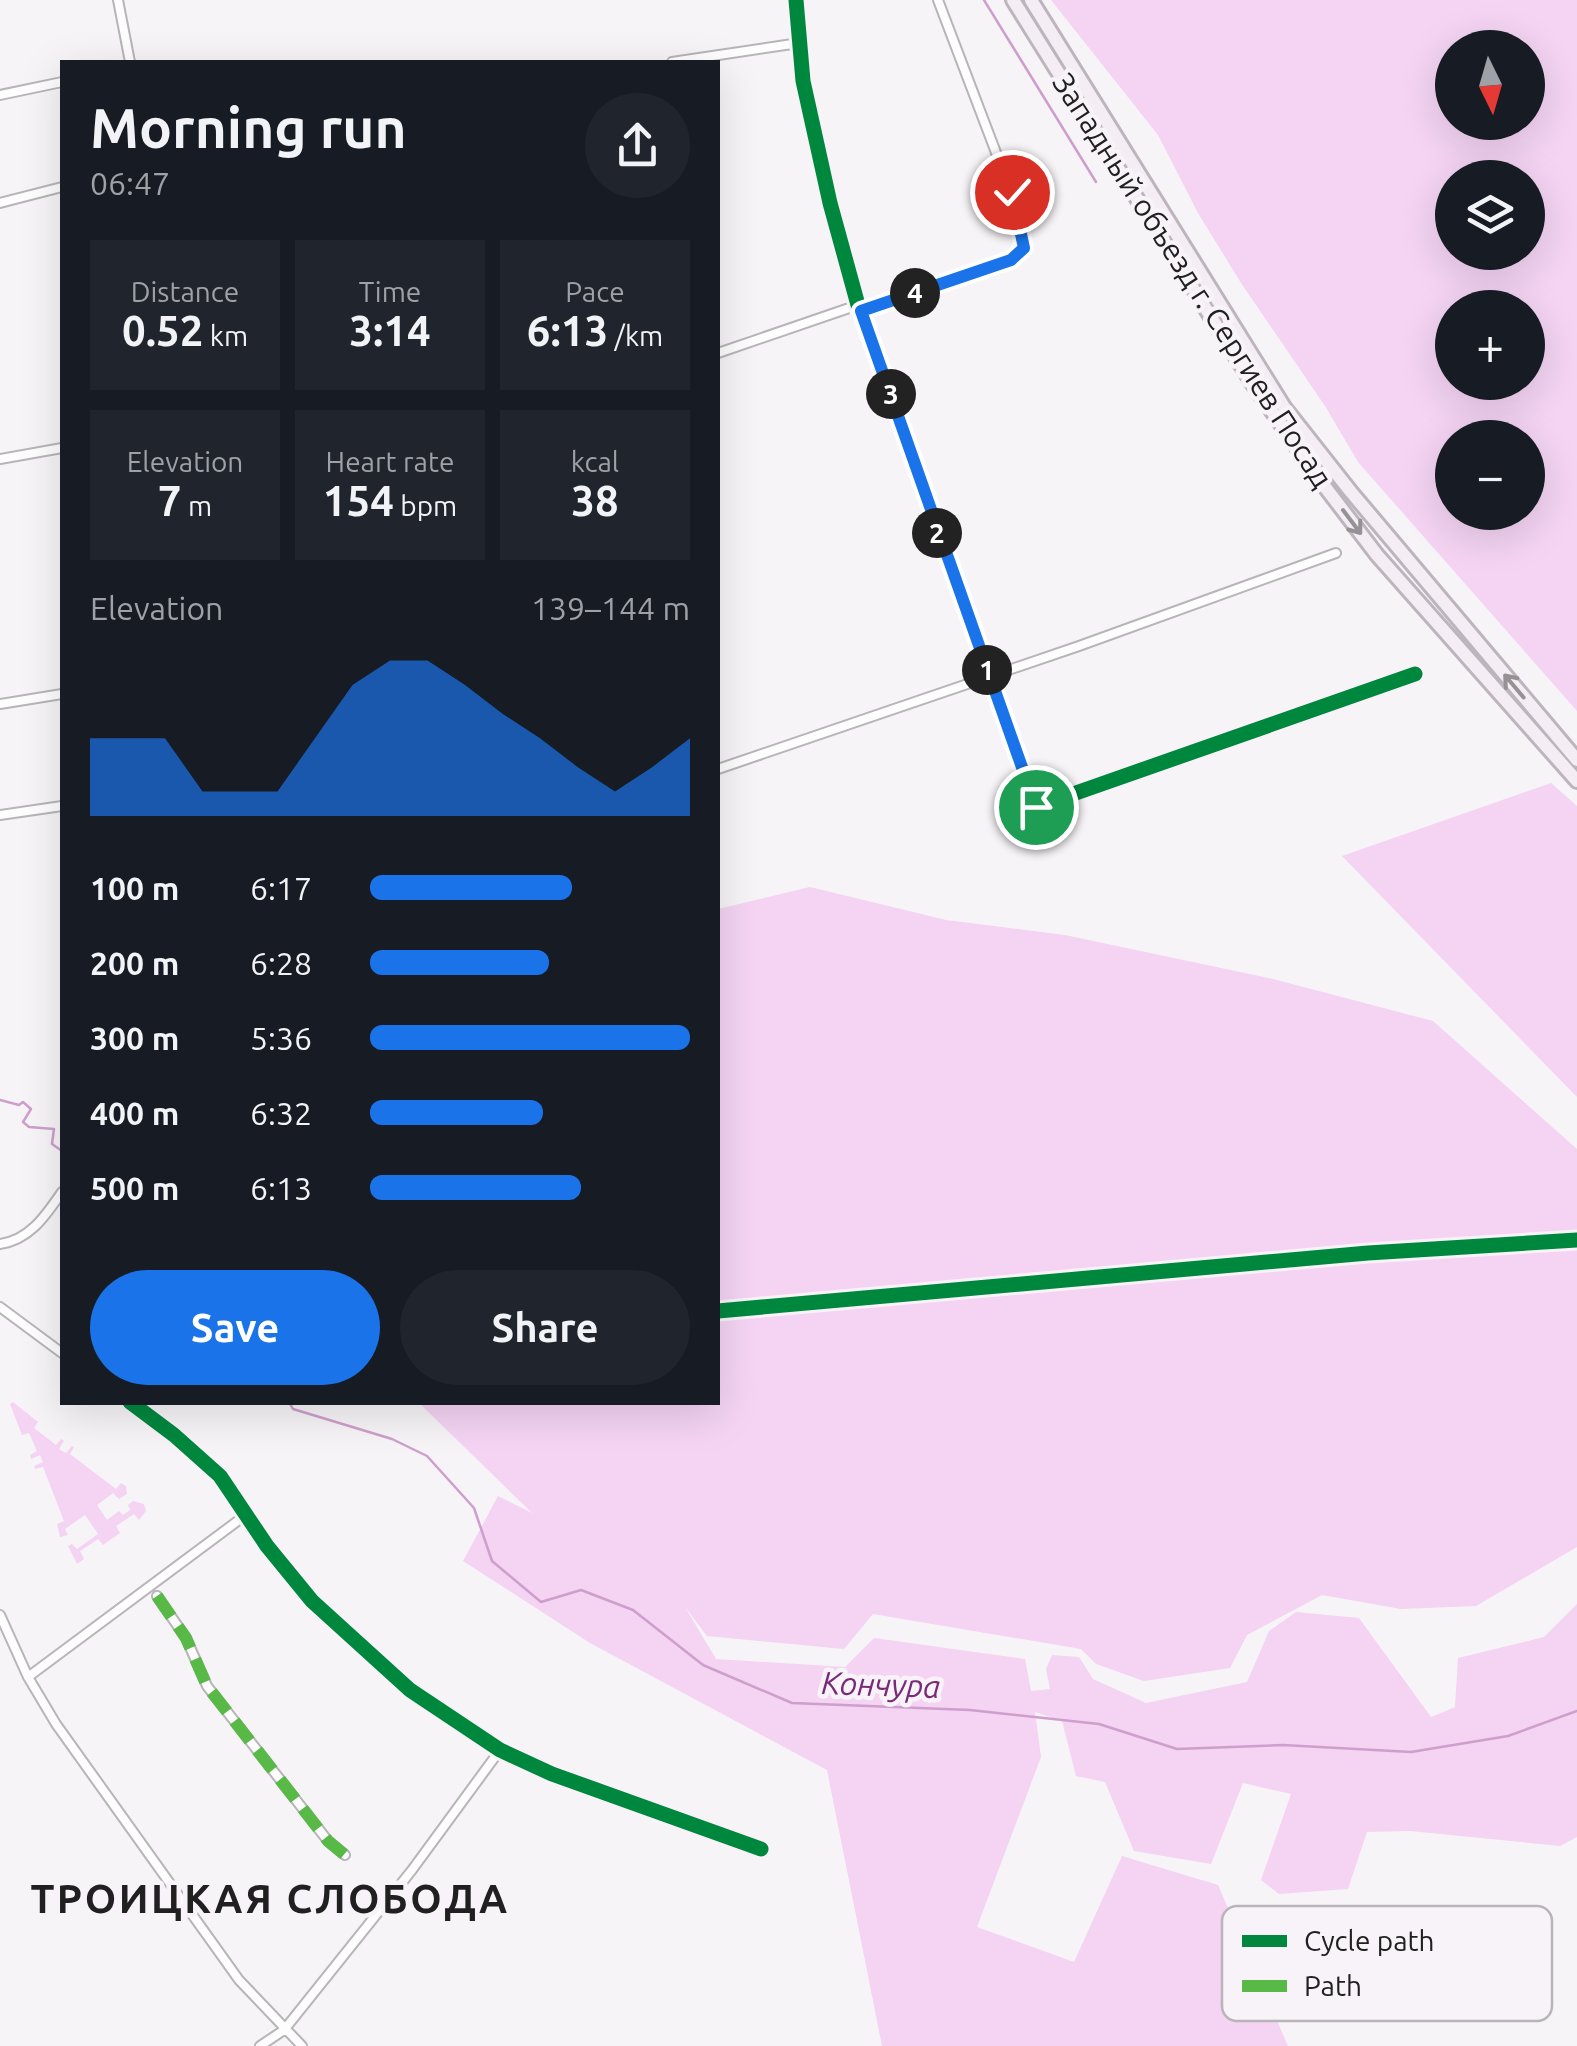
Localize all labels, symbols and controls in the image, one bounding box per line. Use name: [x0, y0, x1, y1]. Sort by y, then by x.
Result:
north arrow: [1435, 30, 1545, 140]
map controls: [1435, 30, 1545, 530]
street label: Западный объезд г. Сергиев Посад: [1046, 67, 1340, 493]
button: share: [585, 93, 690, 198]
text: Morning run: [90, 97, 407, 158]
pin: [970, 150, 1055, 235]
button: layers: [1435, 160, 1545, 270]
text: 06:47: [90, 165, 170, 201]
icon: check: [985, 165, 1040, 220]
pin: 4: [890, 268, 940, 318]
text: Distance: [131, 276, 239, 307]
text: Time: [359, 276, 421, 307]
text: Pace: [565, 276, 625, 307]
text: 4: [907, 277, 923, 308]
button: +: [1435, 290, 1545, 400]
text: 0.52: [122, 307, 203, 354]
text: 3:14: [349, 307, 431, 354]
text: 6:13: [527, 307, 608, 354]
text: km: [203, 320, 248, 351]
text: /km: [608, 320, 663, 351]
pin: 3: [866, 369, 916, 419]
text: 3: [883, 378, 899, 409]
button: −: [1435, 420, 1545, 530]
text: Elevation: [127, 446, 243, 477]
text: Heart rate: [326, 446, 454, 477]
text: kcal: [571, 446, 619, 477]
text: 7: [158, 477, 182, 524]
text: 154: [323, 477, 394, 524]
text: 38: [571, 477, 619, 524]
text: m: [182, 490, 212, 521]
text: bpm: [394, 490, 457, 521]
pin: 2: [912, 508, 962, 558]
one-way arrow: [1341, 508, 1362, 535]
text: 2: [929, 517, 945, 548]
text: Elevation: [90, 590, 223, 626]
text: 139–144 m: [531, 590, 690, 626]
pin: 1: [962, 645, 1012, 695]
text: 1: [979, 654, 995, 685]
one-way arrow: [1503, 673, 1525, 699]
pin: [994, 765, 1079, 850]
icon: arrive: [1009, 780, 1064, 835]
text: 100 m: [90, 870, 179, 906]
text: 6:17: [250, 870, 312, 906]
text: 200 m: [90, 945, 179, 981]
text: 6:28: [250, 945, 312, 981]
text: 300 m: [90, 1020, 179, 1056]
text: 5:36: [250, 1020, 312, 1056]
text: 400 m: [90, 1095, 179, 1131]
text: 6:32: [250, 1095, 312, 1131]
text: 500 m: [90, 1170, 179, 1206]
text: 6:13: [250, 1170, 312, 1206]
button: Save: [90, 1270, 380, 1385]
button: Share: [400, 1270, 690, 1385]
water label: Кончура: [821, 1664, 941, 1704]
district label: ТРОИЦКАЯ СЛОБОДА: [30, 1876, 510, 1921]
legend: [1222, 1906, 1552, 2021]
text: Cycle path: [1304, 1925, 1435, 1956]
text: Path: [1304, 1970, 1362, 2001]

